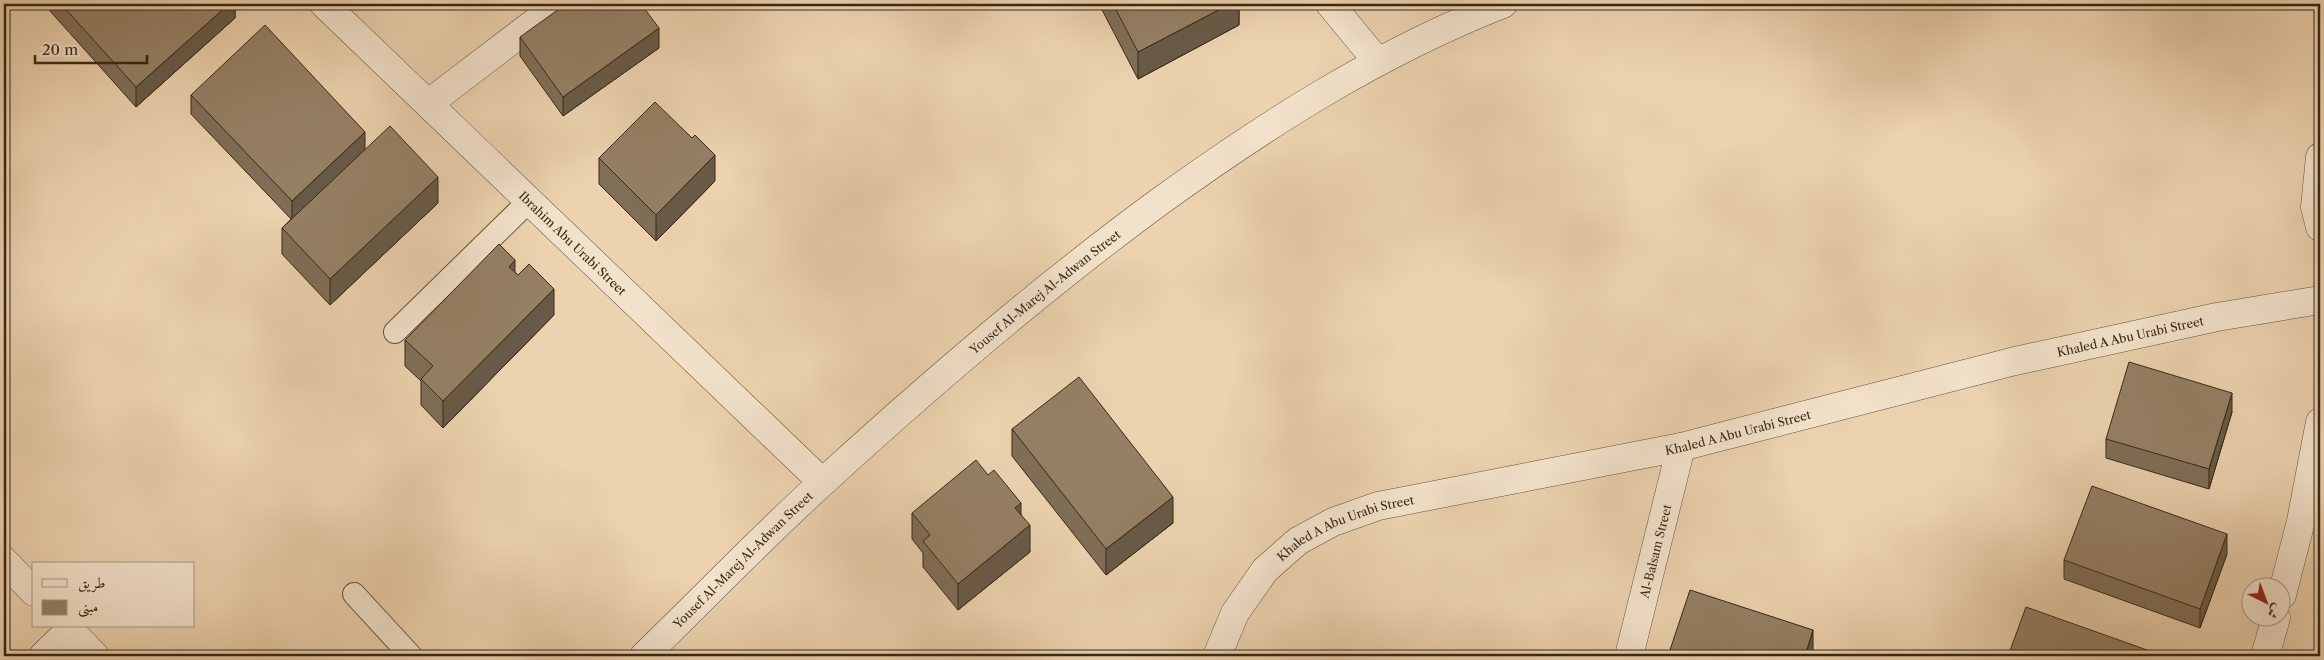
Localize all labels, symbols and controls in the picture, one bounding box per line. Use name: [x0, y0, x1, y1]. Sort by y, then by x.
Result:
scale bar: [35, 32, 148, 64]
text: 20 m: [42, 40, 78, 59]
street label: Ibrahim Abu Urabi Street: [516, 188, 630, 299]
street label: Yousef Al-Marej Al-Adwan Street: [965, 226, 1124, 357]
street label: Khaled A Abu Urabi Street: [2055, 312, 2206, 359]
street label: Khaled A Abu Urabi Street: [1664, 406, 1813, 457]
street label: Yousef Al-Marej Al-Adwan Street: [669, 487, 816, 632]
street label: Khaled A Abu Urabi Street: [1274, 492, 1416, 564]
street label: Al-Balsam Street: [1636, 502, 1674, 601]
legend: [32, 562, 195, 628]
text: طريق: [78, 573, 105, 593]
north arrow: [2242, 578, 2292, 628]
text: مبنى: [78, 597, 98, 618]
text: ش: [2263, 600, 2286, 623]

